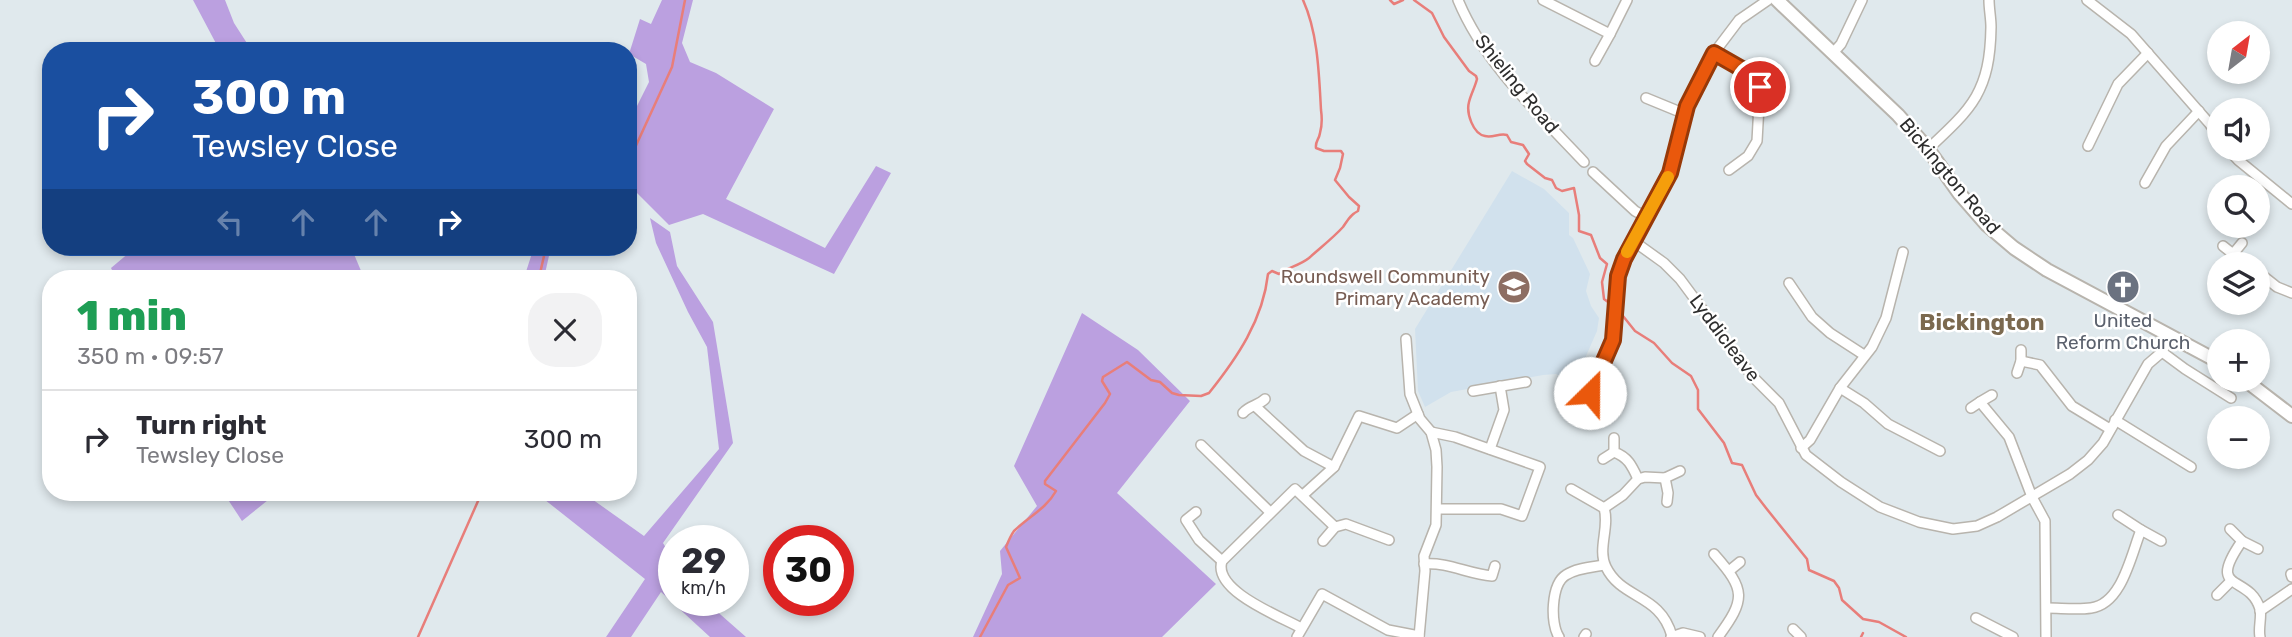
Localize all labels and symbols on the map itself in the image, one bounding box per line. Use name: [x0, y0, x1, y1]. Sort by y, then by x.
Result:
north arrow: [2207, 21, 2270, 84]
street label: Shieling Road: [1470, 30, 1564, 138]
pin: [1730, 57, 1790, 117]
street label: Bickington Road: [1895, 113, 2005, 239]
place label: Roundswell Community Primary Academy: [1281, 265, 1490, 310]
school or university icon: Roundswell Community Primary Academy: [1495, 268, 1533, 306]
church icon: United Reform Church: [2104, 268, 2142, 306]
street label: Lyddicleave: [1685, 290, 1765, 386]
district label: Bickington: [1919, 308, 2045, 336]
place label: United Reform Church: [2056, 309, 2190, 354]
position arrow: [1553, 356, 1627, 430]
speed limit sign: 30: [763, 525, 854, 616]

